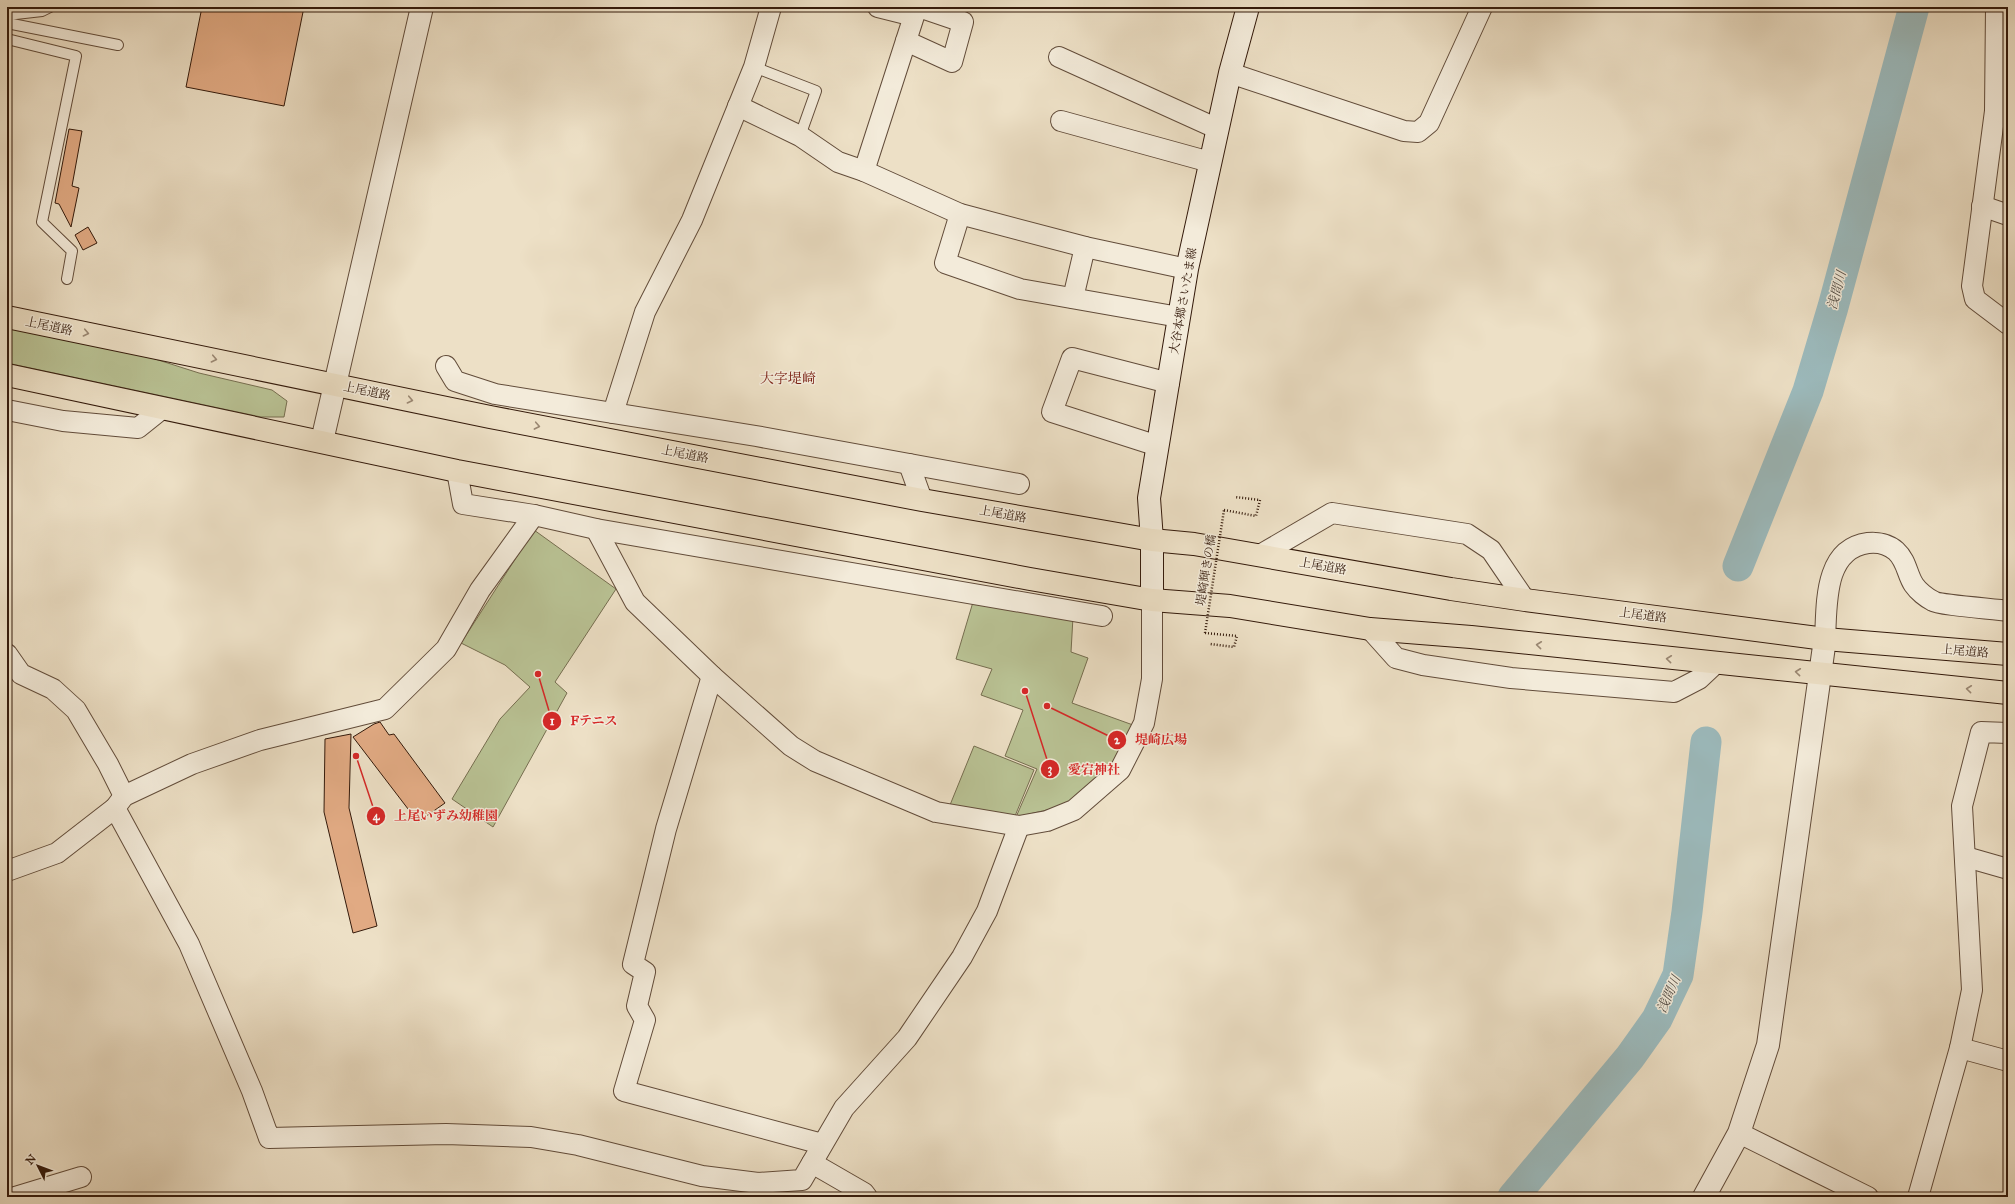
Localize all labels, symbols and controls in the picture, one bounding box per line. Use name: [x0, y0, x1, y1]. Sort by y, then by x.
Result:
street label: 大谷本郷さいたま線: [1167, 247, 1199, 355]
water label: 浅間川: [1824, 267, 1850, 311]
street label: 上尾道路: [24, 314, 74, 338]
one-way arrow: [83, 329, 89, 337]
one-way arrow: [211, 355, 217, 363]
district label: 大字堤崎: [760, 370, 816, 387]
street label: 上尾道路: [342, 379, 392, 403]
one-way arrow: [406, 395, 413, 403]
one-way arrow: [534, 421, 540, 430]
street label: 上尾道路: [660, 443, 710, 465]
street label: 上尾道路: [978, 503, 1028, 525]
street label: 堤崎輝きの橋: [1193, 533, 1219, 607]
street label: 上尾道路: [1298, 555, 1348, 577]
street label: 上尾道路: [1618, 605, 1668, 625]
one-way arrow: [1536, 640, 1543, 649]
street label: 上尾道路: [1940, 642, 1990, 660]
one-way arrow: [1666, 654, 1672, 663]
one-way arrow: [1795, 667, 1801, 676]
one-way arrow: [1966, 685, 1972, 694]
callout: Fテニス: [542, 708, 625, 733]
text: Fテニス: [571, 713, 617, 729]
text: 1: [550, 714, 555, 728]
callout: 堤崎広場: [1107, 727, 1195, 752]
text: 堤崎広場: [1135, 732, 1187, 748]
text: 2: [1114, 733, 1121, 747]
callout: 愛宕神社: [1040, 757, 1128, 782]
text: 3: [1048, 762, 1053, 777]
text: 愛宕神社: [1068, 762, 1120, 778]
callout: 上尾いずみ幼稚園: [366, 803, 506, 828]
text: 上尾いずみ幼稚園: [394, 808, 498, 824]
text: 4: [373, 809, 381, 824]
water label: 浅間川: [1654, 972, 1685, 1015]
north arrow: [18, 1146, 58, 1186]
text: N: [23, 1151, 39, 1167]

